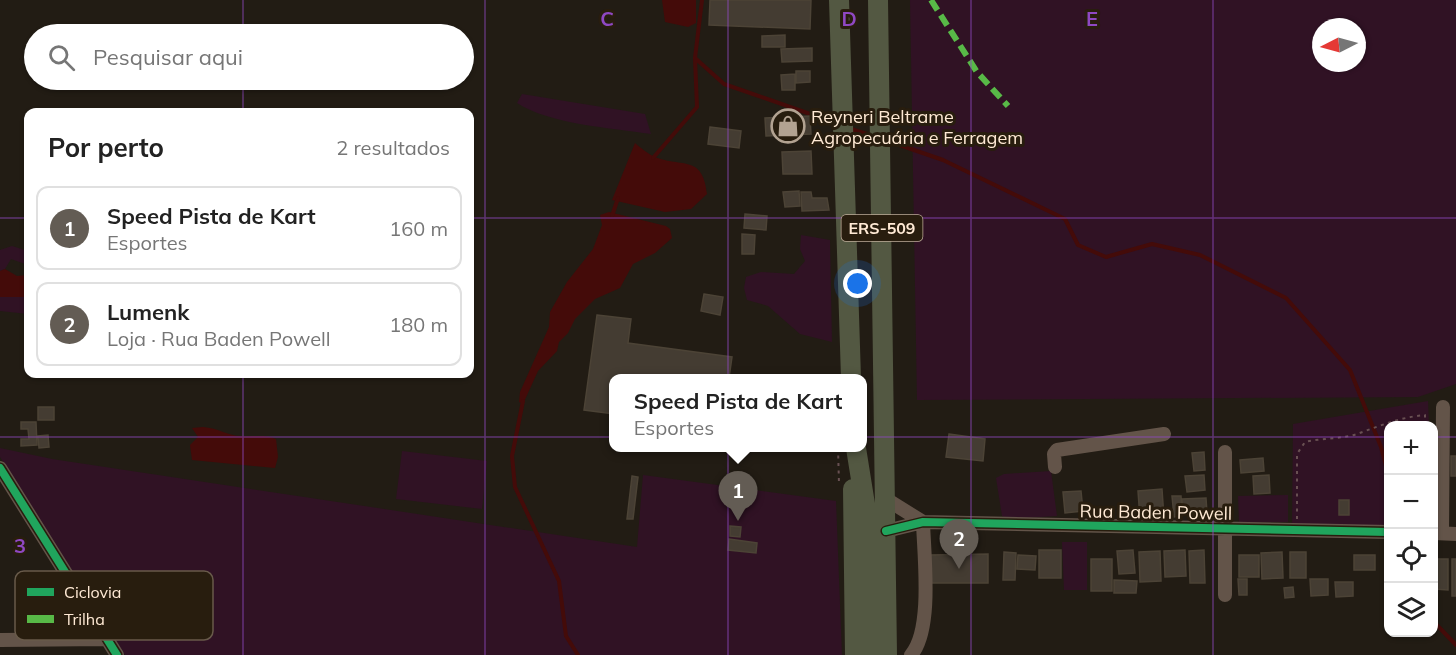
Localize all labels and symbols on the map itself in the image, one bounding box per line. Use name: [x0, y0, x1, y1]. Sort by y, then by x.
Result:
text: C: [600, 6, 614, 31]
text: D: [841, 6, 857, 31]
text: E: [1086, 6, 1098, 31]
north arrow: [1312, 18, 1366, 72]
place label: Reyneri Beltrame Agropecuária e Ferragem: [811, 105, 1023, 149]
shop icon: Reyneri Beltrame Agropecuária e Ferragem: [770, 108, 806, 144]
road number: ERS-509: [842, 215, 922, 241]
your location: [843, 269, 872, 298]
pin: 1: [718, 472, 758, 521]
street label: Rua Baden Powell: [1080, 499, 1232, 525]
pin: 2: [940, 520, 978, 569]
text: 3: [14, 533, 26, 558]
legend: [15, 571, 213, 640]
text: Ciclovia: [64, 582, 121, 602]
text: Trilha: [64, 609, 105, 629]

